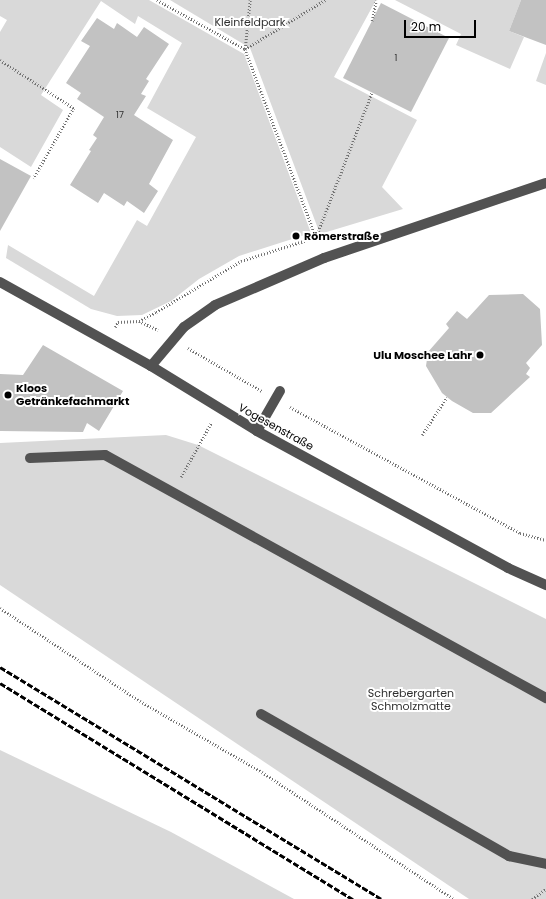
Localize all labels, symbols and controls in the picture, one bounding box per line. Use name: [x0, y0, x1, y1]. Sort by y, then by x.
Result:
scale bar: [406, 12, 478, 38]
park label: Kleinfeldpark: [214, 15, 286, 29]
text: 20 m: [411, 18, 441, 35]
house number: 1: [395, 53, 397, 63]
house number: 17: [116, 110, 124, 120]
place label: Römerstraße: [304, 229, 379, 243]
marker: Römerstraße: [291, 231, 301, 241]
place label: Ulu Moschee Lahr: [373, 348, 472, 362]
marker: Ulu Moschee Lahr: [475, 350, 485, 360]
place label: Kloos Getränkefachmarkt: [16, 382, 129, 408]
marker: Kloos Getränkefachmarkt: [3, 390, 13, 400]
street label: Vogesenstraße: [236, 401, 316, 453]
park label: Schrebergarten Schmolzmatte: [368, 687, 454, 713]

